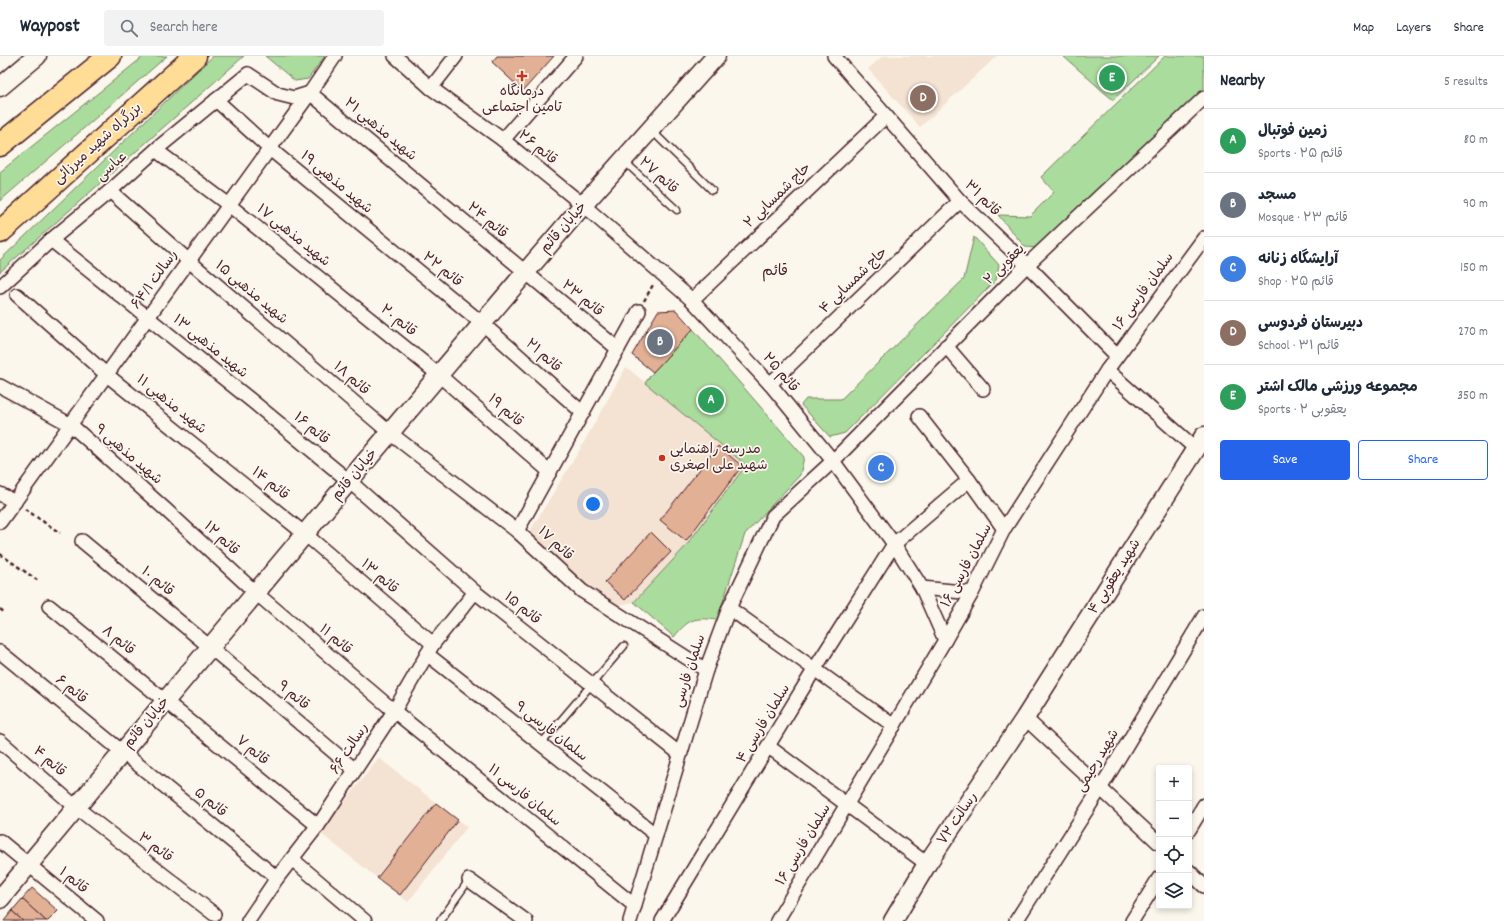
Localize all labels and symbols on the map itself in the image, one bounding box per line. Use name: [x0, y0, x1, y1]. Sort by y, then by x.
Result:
pin: E: [1099, 63, 1125, 93]
marker: درمانگاه تامین اجتماعی: [516, 70, 528, 82]
place label: درمانگاه تامین اجتماعی: [482, 82, 563, 118]
pin: D: [910, 83, 936, 113]
street label: شهید مذهبی ۲۱: [339, 94, 421, 166]
street label: بزرگراه شهید میرزائی: [49, 99, 147, 189]
street label: قائم ۲۶: [513, 126, 561, 170]
street label: عباسی: [92, 147, 132, 187]
street label: شهید مذهبی ۱۹: [296, 147, 376, 219]
street label: قائم ۲۷: [634, 153, 682, 199]
street label: حاج شمسایی ۲: [740, 159, 816, 233]
street label: قائم ۳۱: [959, 176, 1005, 222]
street label: قائم ۲۴: [462, 198, 512, 244]
street label: خیابان قائم: [536, 198, 592, 258]
street label: شهید مذهبی ۱۷: [252, 200, 334, 272]
street label: یعقوبی ۲: [980, 240, 1030, 290]
street label: حاج شمسایی ۴: [816, 243, 892, 319]
street label: رسالت ۶۴/۱: [127, 246, 183, 314]
street label: قائم ۲۲: [418, 248, 466, 292]
street label: سلمان فارسی ۱۶: [1109, 249, 1179, 335]
street label: شهید مذهبی ۱۵: [210, 257, 292, 329]
district label: قائم: [762, 261, 788, 283]
street label: قائم ۲۳: [557, 276, 607, 322]
street label: قائم ۲۰: [376, 300, 420, 342]
street label: شهید مذهبی ۱۳: [168, 310, 252, 384]
pin: B: [647, 327, 673, 357]
street label: قائم ۲۱: [521, 334, 565, 378]
street label: قائم ۲۵: [757, 349, 803, 397]
street label: قائم ۱۸: [328, 358, 374, 400]
street label: شهید مذهبی ۱۱: [132, 370, 210, 440]
pin: A: [698, 385, 724, 415]
street label: قائم ۱۹: [483, 390, 527, 432]
street label: قائم ۱۶: [289, 408, 333, 450]
street label: شهید مذهبی ۹: [90, 420, 166, 490]
place label: مدرسه راهنمایی شهید علی اصغری: [670, 440, 767, 476]
street label: خیابان قائم: [327, 445, 383, 505]
marker: مدرسه راهنمایی شهید علی اصغری: [657, 453, 667, 463]
pin: C: [868, 453, 894, 483]
street label: قائم ۱۴: [247, 463, 293, 505]
your location: [583, 494, 603, 514]
street label: قائم ۱۲: [199, 517, 243, 561]
street label: سلمان فارسی ۱۶: [936, 520, 998, 612]
street label: قائم ۱۷: [533, 522, 577, 566]
street label: شهید یعقوبی ۴: [1084, 535, 1146, 619]
street label: قائم ۱۳: [356, 555, 402, 599]
street label: قائم ۱۰: [136, 562, 178, 602]
street label: قائم ۱۵: [499, 588, 545, 630]
street label: قائم ۱۱: [314, 620, 356, 660]
street label: قائم ۸: [97, 621, 139, 661]
street label: سلمان فارسی: [669, 632, 711, 710]
street label: قائم ۶: [51, 671, 91, 709]
street label: قائم ۹: [273, 677, 313, 715]
street label: سلمان فارسی ۴: [732, 681, 796, 767]
street label: خیابان قائم: [119, 693, 175, 753]
street label: سلمان فارسی ۹: [510, 697, 592, 767]
street label: رسالت ۶۶: [326, 719, 374, 779]
street label: شهید رحیمی: [1071, 726, 1125, 796]
street label: قائم ۷: [231, 731, 273, 771]
street label: قائم ۴: [28, 742, 70, 782]
street label: سلمان فارسی ۱۱: [483, 760, 565, 832]
street label: قائم ۵: [189, 783, 231, 823]
street label: رسالت ۷۲: [933, 788, 983, 850]
street label: سلمان فارسی ۱۶: [772, 800, 836, 890]
street label: قائم ۳: [133, 828, 177, 868]
street label: قائم ۱: [54, 863, 92, 899]

